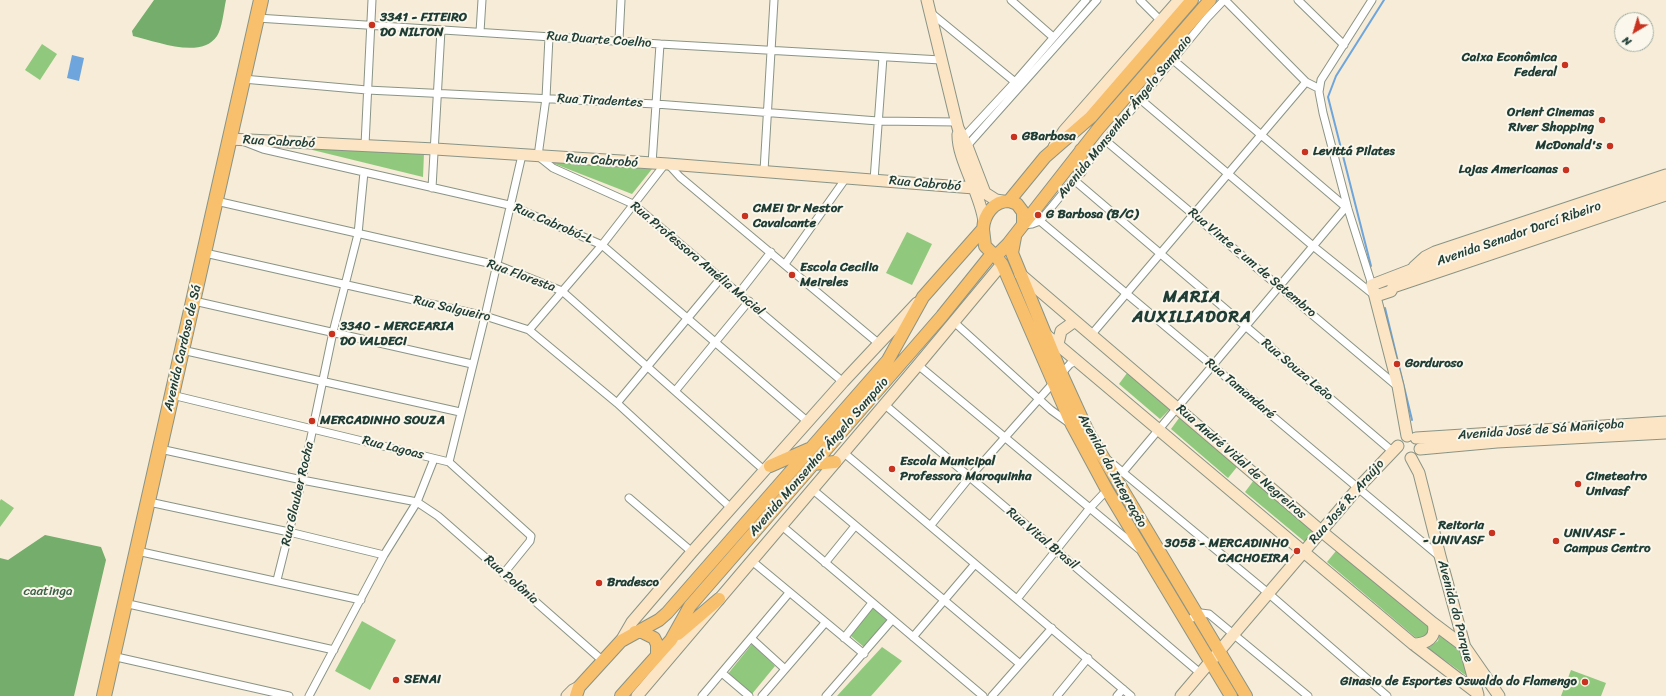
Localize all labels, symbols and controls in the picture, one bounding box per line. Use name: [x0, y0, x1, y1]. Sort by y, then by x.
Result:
place label: 3341 - FITEIRO DO NILTON: [380, 10, 467, 41]
north arrow: [1614, 12, 1654, 52]
marker: 3341 - FITEIRO DO NILTON: [367, 20, 377, 30]
street label: Rua Duarte Coelho: [546, 29, 652, 51]
text: N: [1618, 31, 1636, 51]
street label: Avenida Monsenhor Ângelo Sampaio: [1054, 32, 1196, 202]
place label: Caixa Econômica Federal: [1462, 50, 1557, 81]
marker: Caixa Econômica Federal: [1560, 60, 1570, 70]
street label: Rua Tiradentes: [557, 91, 643, 111]
place label: Orient Cinemas River Shopping: [1507, 105, 1594, 136]
marker: Orient Cinemas River Shopping: [1597, 115, 1607, 125]
place label: GBarbosa: [1022, 129, 1076, 145]
street label: Rua Cabrobó: [243, 132, 315, 152]
marker: GBarbosa: [1009, 132, 1019, 142]
place label: McDonald's: [1536, 138, 1602, 154]
marker: McDonald's: [1605, 141, 1615, 151]
place label: Levittá Pilates: [1313, 144, 1395, 160]
marker: Levittá Pilates: [1300, 147, 1310, 157]
street label: Rua Cabrobó: [566, 151, 638, 171]
place label: Lojas Americanas: [1459, 162, 1558, 178]
marker: Lojas Americanas: [1561, 165, 1571, 175]
street label: Rua Cabrobó: [888, 173, 962, 195]
street label: Avenida Senador Darcí Ribeiro: [1435, 198, 1603, 270]
street label: Rua Professora Amélia Maciel: [627, 199, 767, 319]
street label: Rua Cabrobó-L: [511, 200, 595, 248]
place label: CMEI Dr Nestor Cavalcante: [753, 201, 843, 232]
street label: Rua Vinte e um de Setembro: [1185, 205, 1319, 321]
place label: G Barbosa (B/C): [1046, 207, 1138, 223]
marker: G Barbosa (B/C): [1033, 210, 1043, 220]
marker: CMEI Dr Nestor Cavalcante: [740, 211, 750, 221]
street label: Rua Floresta: [485, 256, 557, 296]
place label: Escola Cecilia Meireles: [800, 260, 879, 291]
marker: Escola Cecilia Meireles: [787, 270, 797, 280]
street label: Avenida Cardoso de Sá: [161, 284, 205, 412]
district label: MARIA AUXILIADORA: [1133, 288, 1251, 328]
street label: Rua Salgueiro: [412, 293, 492, 325]
place label: 3340 - MERCEARIA DO VALDECI: [340, 319, 454, 350]
marker: 3340 - MERCEARIA DO VALDECI: [327, 329, 337, 339]
street label: Rua Souza Leão: [1258, 336, 1336, 404]
street label: Rua Tamandaré: [1202, 355, 1278, 423]
place label: Gorduroso: [1405, 356, 1463, 372]
marker: Gorduroso: [1392, 359, 1402, 369]
street label: Avenida Monsenhor Ângelo Sampaio: [746, 374, 892, 540]
street label: Rua André Vidal de Negreiros: [1173, 401, 1309, 523]
street label: Avenida da Integração: [1074, 411, 1150, 531]
place label: MERCADINHO SOUZA: [320, 413, 445, 429]
marker: MERCADINHO SOUZA: [307, 416, 317, 426]
street label: Avenida José de Sá Maniçoba: [1457, 416, 1625, 444]
street label: Rua Lagoas: [361, 433, 425, 463]
street label: Rua Glauber Rocha: [278, 440, 318, 548]
place label: Escola Municipal Professora Maroquinha: [900, 454, 1031, 485]
street label: Rua José R. Araújo: [1306, 457, 1388, 547]
marker: Escola Municipal Professora Maroquinha: [887, 464, 897, 474]
place label: Cineteatro Univasf: [1586, 469, 1647, 500]
marker: Cineteatro Univasf: [1573, 479, 1583, 489]
street label: Rua Vital Brasil: [1003, 505, 1081, 573]
place label: Reitoria - UNIVASF: [1423, 518, 1484, 549]
place label: UNIVASF - Campus Centro: [1564, 526, 1651, 557]
marker: Reitoria - UNIVASF: [1487, 528, 1497, 538]
place label: 3058 - MERCADINHO CACHOEIRA: [1165, 536, 1289, 567]
marker: UNIVASF - Campus Centro: [1551, 536, 1561, 546]
marker: 3058 - MERCADINHO CACHOEIRA: [1292, 546, 1302, 556]
street label: Rua Polônia: [481, 552, 541, 608]
street label: Avenida do Parque: [1434, 558, 1476, 664]
place label: Bradesco: [607, 575, 659, 591]
marker: Bradesco: [594, 578, 604, 588]
park label: caatinga: [24, 584, 72, 600]
place label: SENAI: [404, 672, 441, 688]
place label: Ginasio de Esportes Oswaldo do Flamengo: [1340, 674, 1577, 690]
marker: SENAI: [391, 675, 401, 685]
marker: Ginasio de Esportes Oswaldo do Flamengo: [1580, 677, 1590, 687]

